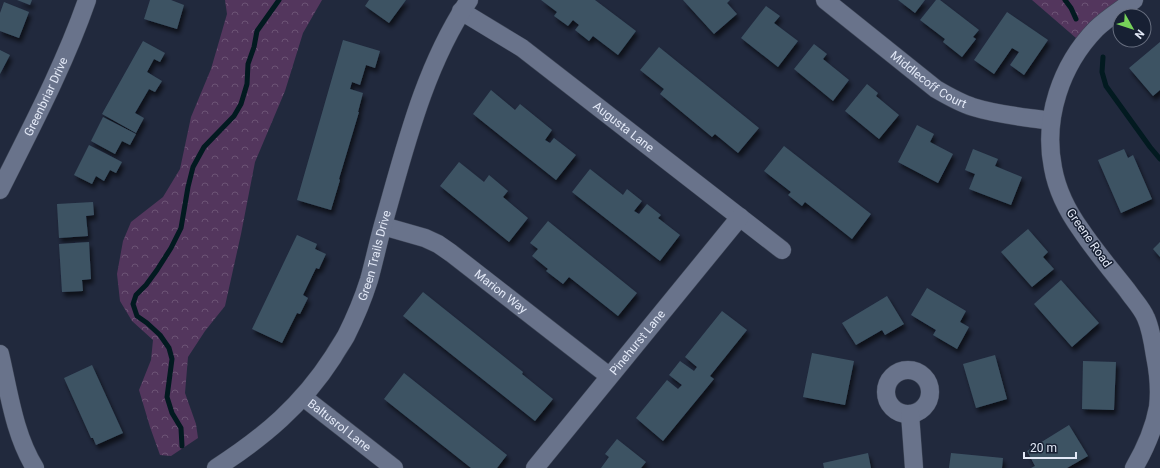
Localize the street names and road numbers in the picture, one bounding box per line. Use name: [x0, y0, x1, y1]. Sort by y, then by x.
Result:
street label: Middlecoff Court: [888, 48, 969, 111]
street label: Greenbriar Drive: [21, 55, 71, 139]
street label: Augusta Lane: [590, 99, 657, 155]
street label: Greene Road: [1064, 206, 1114, 270]
street label: Green Trails Drive: [355, 209, 394, 303]
street label: Marion Way: [472, 267, 530, 317]
street label: Pinehurst Lane: [607, 307, 668, 378]
street label: Baltusrol Lane: [305, 396, 374, 454]

